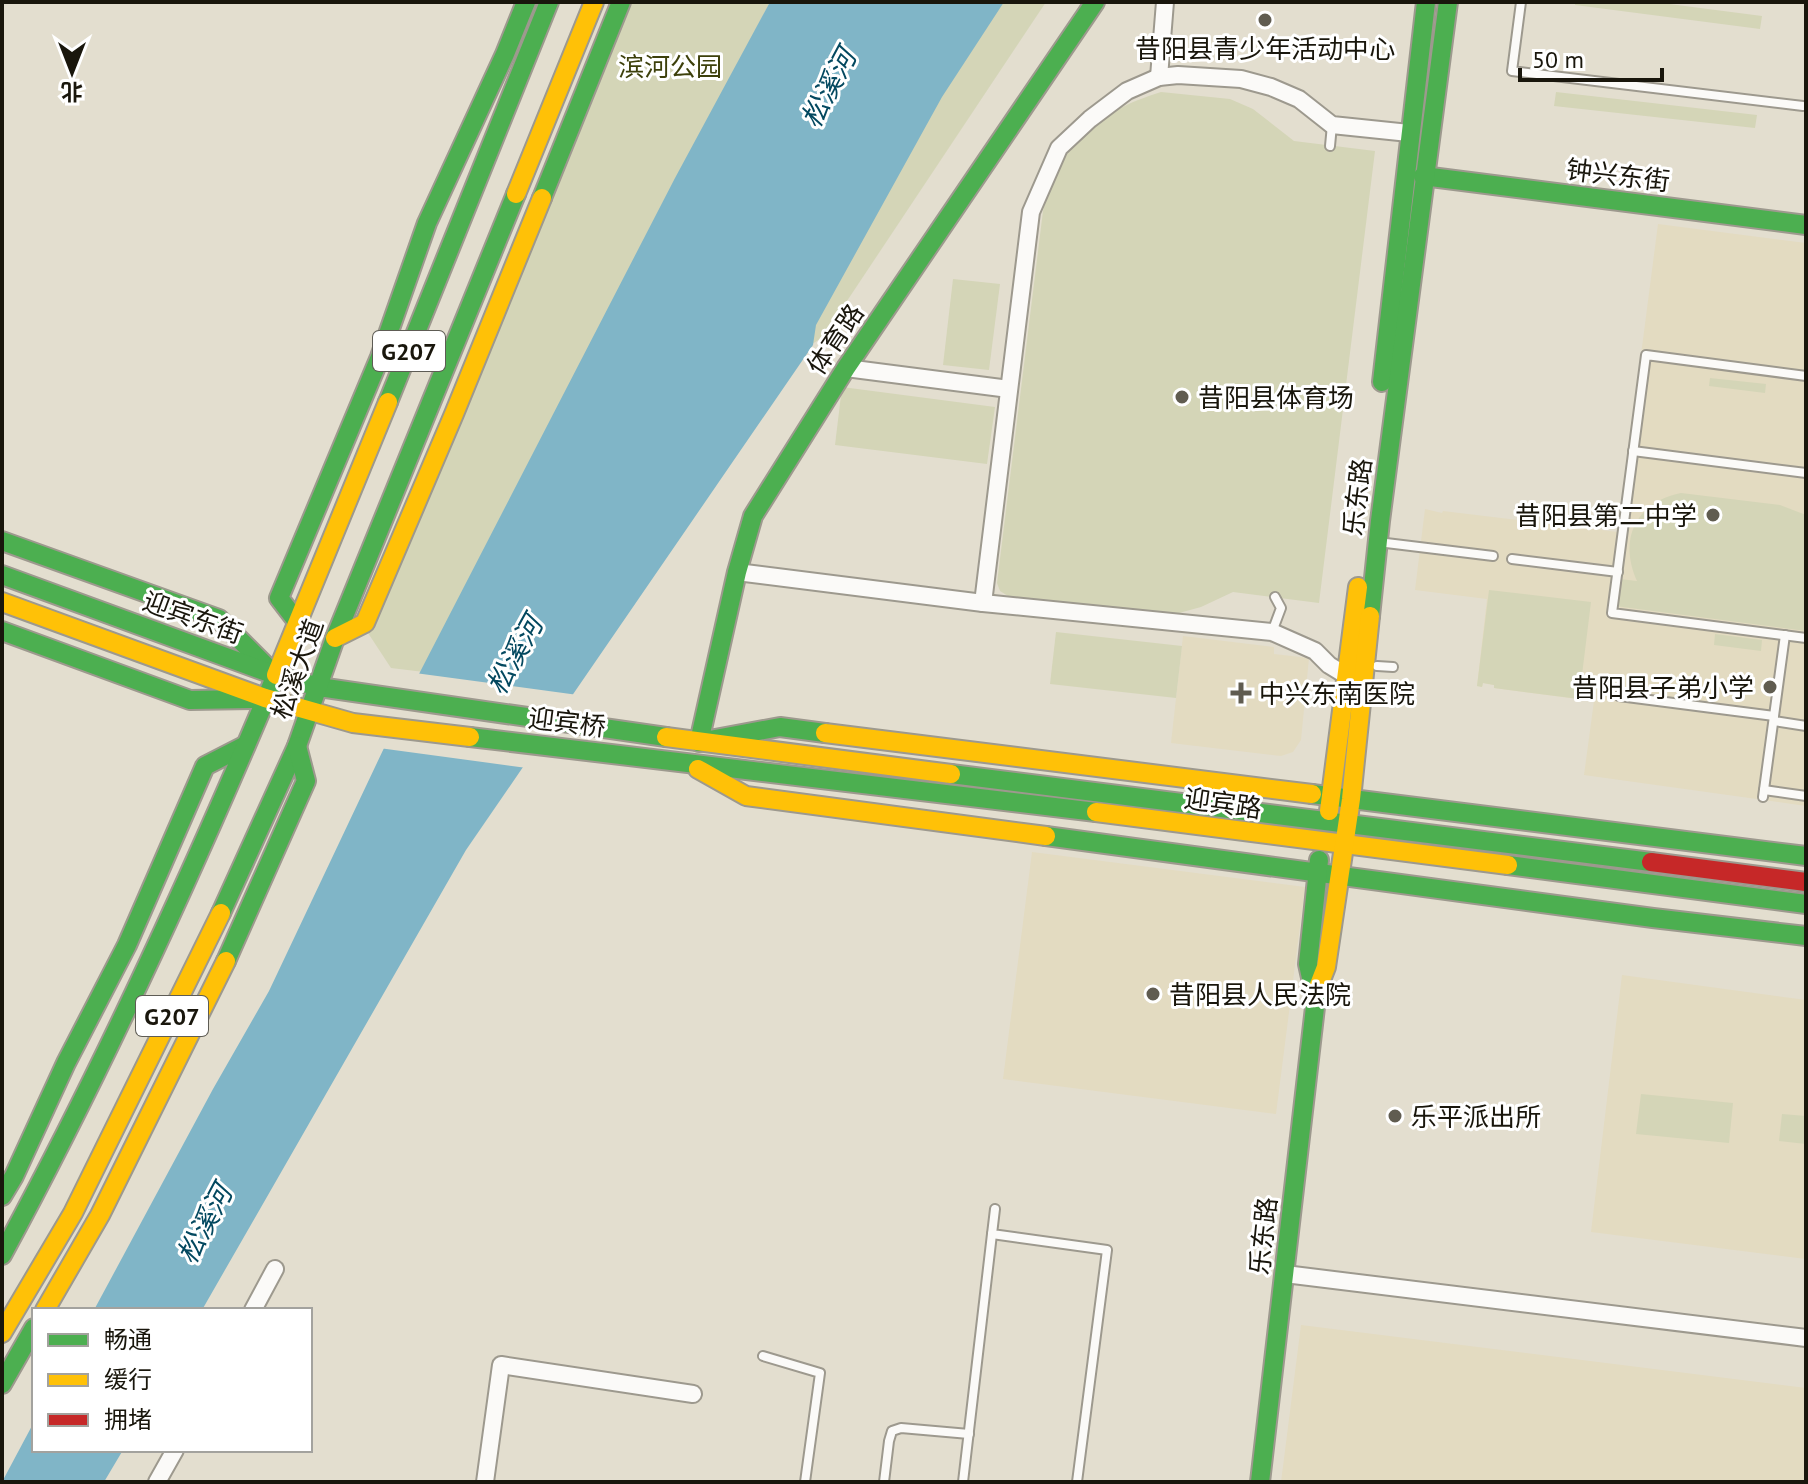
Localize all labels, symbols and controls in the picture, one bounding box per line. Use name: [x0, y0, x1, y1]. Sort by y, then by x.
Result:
marker: 昔阳县青少年活动中心: [1256, 11, 1274, 29]
north arrow: [32, 32, 112, 112]
place label: 昔阳县青少年活动中心: [1135, 32, 1395, 65]
scale bar: [1520, 32, 1662, 82]
water label: 松溪河: [792, 38, 866, 134]
text: 50 m: [1532, 44, 1584, 75]
park label: 滨河公园: [618, 50, 722, 83]
text: 北: [61, 78, 83, 106]
street label: 钟兴东街: [1564, 152, 1672, 198]
street label: 体育路: [800, 297, 870, 381]
road number: G207: [373, 331, 445, 371]
place label: 昔阳县体育场: [1198, 381, 1354, 414]
marker: 昔阳县体育场: [1173, 388, 1191, 406]
street label: 乐东路: [1336, 456, 1378, 538]
place label: 昔阳县第二中学: [1515, 499, 1697, 532]
marker: 昔阳县第二中学: [1704, 506, 1722, 524]
street label: 迎宾东街: [138, 584, 248, 650]
water label: 松溪河: [477, 605, 553, 701]
street label: 松溪大道: [264, 614, 330, 724]
place label: 昔阳县子弟小学: [1572, 671, 1754, 704]
place label: 中兴东南医院: [1259, 677, 1415, 710]
marker: 昔阳县子弟小学: [1761, 678, 1779, 696]
marker: 中兴东南医院: [1230, 682, 1252, 704]
street label: 迎宾桥: [526, 701, 608, 743]
street label: 迎宾路: [1182, 781, 1264, 825]
place label: 昔阳县人民法院: [1169, 978, 1351, 1011]
marker: 昔阳县人民法院: [1144, 985, 1162, 1003]
road number: G207: [136, 996, 208, 1036]
place label: 乐平派出所: [1411, 1100, 1541, 1133]
marker: 乐平派出所: [1386, 1107, 1404, 1125]
water label: 松溪河: [168, 1174, 242, 1270]
street label: 乐东路: [1243, 1195, 1283, 1277]
legend: [32, 1308, 312, 1452]
text: 畅通: [104, 1324, 152, 1355]
text: 缓行: [104, 1364, 152, 1395]
text: 拥堵: [104, 1404, 152, 1435]

